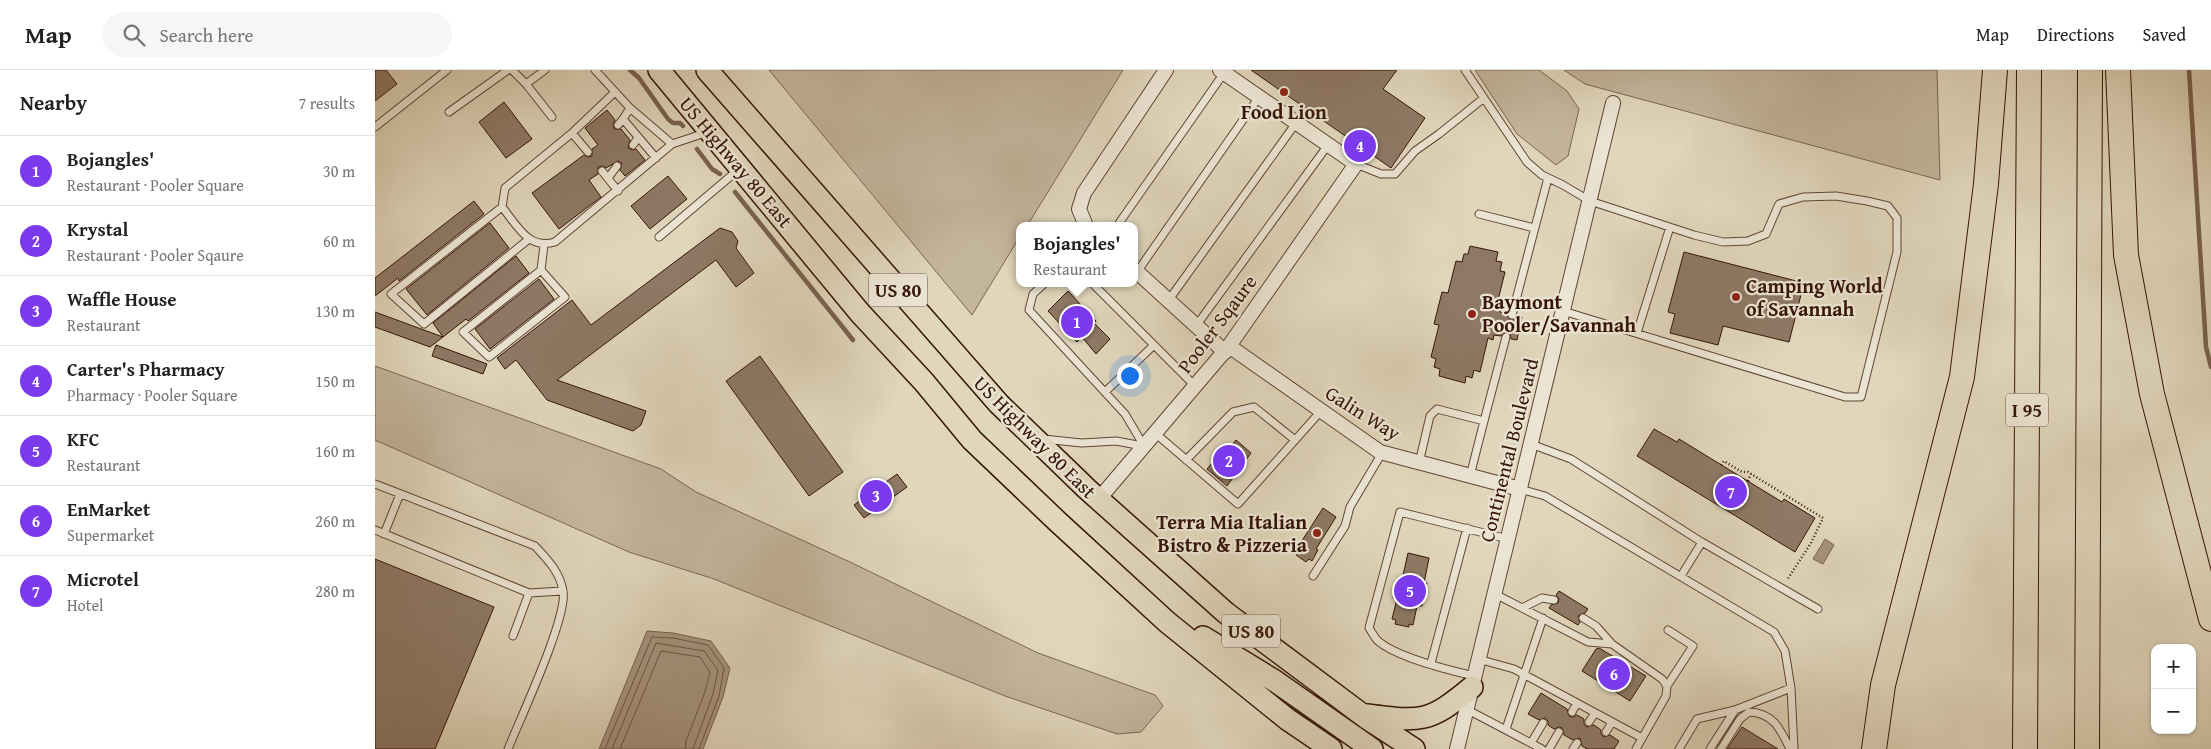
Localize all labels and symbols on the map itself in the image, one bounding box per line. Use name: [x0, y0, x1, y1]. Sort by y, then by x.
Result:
marker: Food Lion: [1278, 86, 1290, 98]
street label: US Highway 80 East: [673, 90, 800, 234]
place label: Food Lion: [1241, 97, 1327, 126]
pin: 4: [1344, 127, 1376, 165]
street label: Pooler Sqaure: [1170, 268, 1263, 379]
place label: Camping World of Savannah: [1746, 271, 1883, 323]
road number: US 80: [869, 274, 927, 306]
place label: Baymont Pooler/Savannah: [1482, 287, 1636, 339]
marker: Camping World of Savannah: [1730, 291, 1742, 303]
pin: 1: [1061, 303, 1093, 341]
marker: Baymont Pooler/Savannah: [1466, 308, 1478, 320]
street label: Continental Boulevard: [1472, 355, 1545, 545]
your location: [1117, 363, 1143, 389]
street label: US Highway 80 East: [967, 369, 1103, 505]
street label: Galin Way: [1320, 378, 1406, 447]
road number: I 95: [2006, 394, 2048, 426]
pin: 2: [1213, 442, 1245, 480]
pin: 7: [1715, 473, 1747, 511]
pin: 3: [860, 477, 892, 515]
place label: Terra Mia Italian Bistro & Pizzeria: [1156, 507, 1308, 559]
marker: Terra Mia Italian Bistro & Pizzeria: [1311, 527, 1323, 539]
pin: 5: [1394, 572, 1426, 610]
road number: US 80: [1222, 614, 1280, 648]
pin: 6: [1598, 655, 1630, 693]

